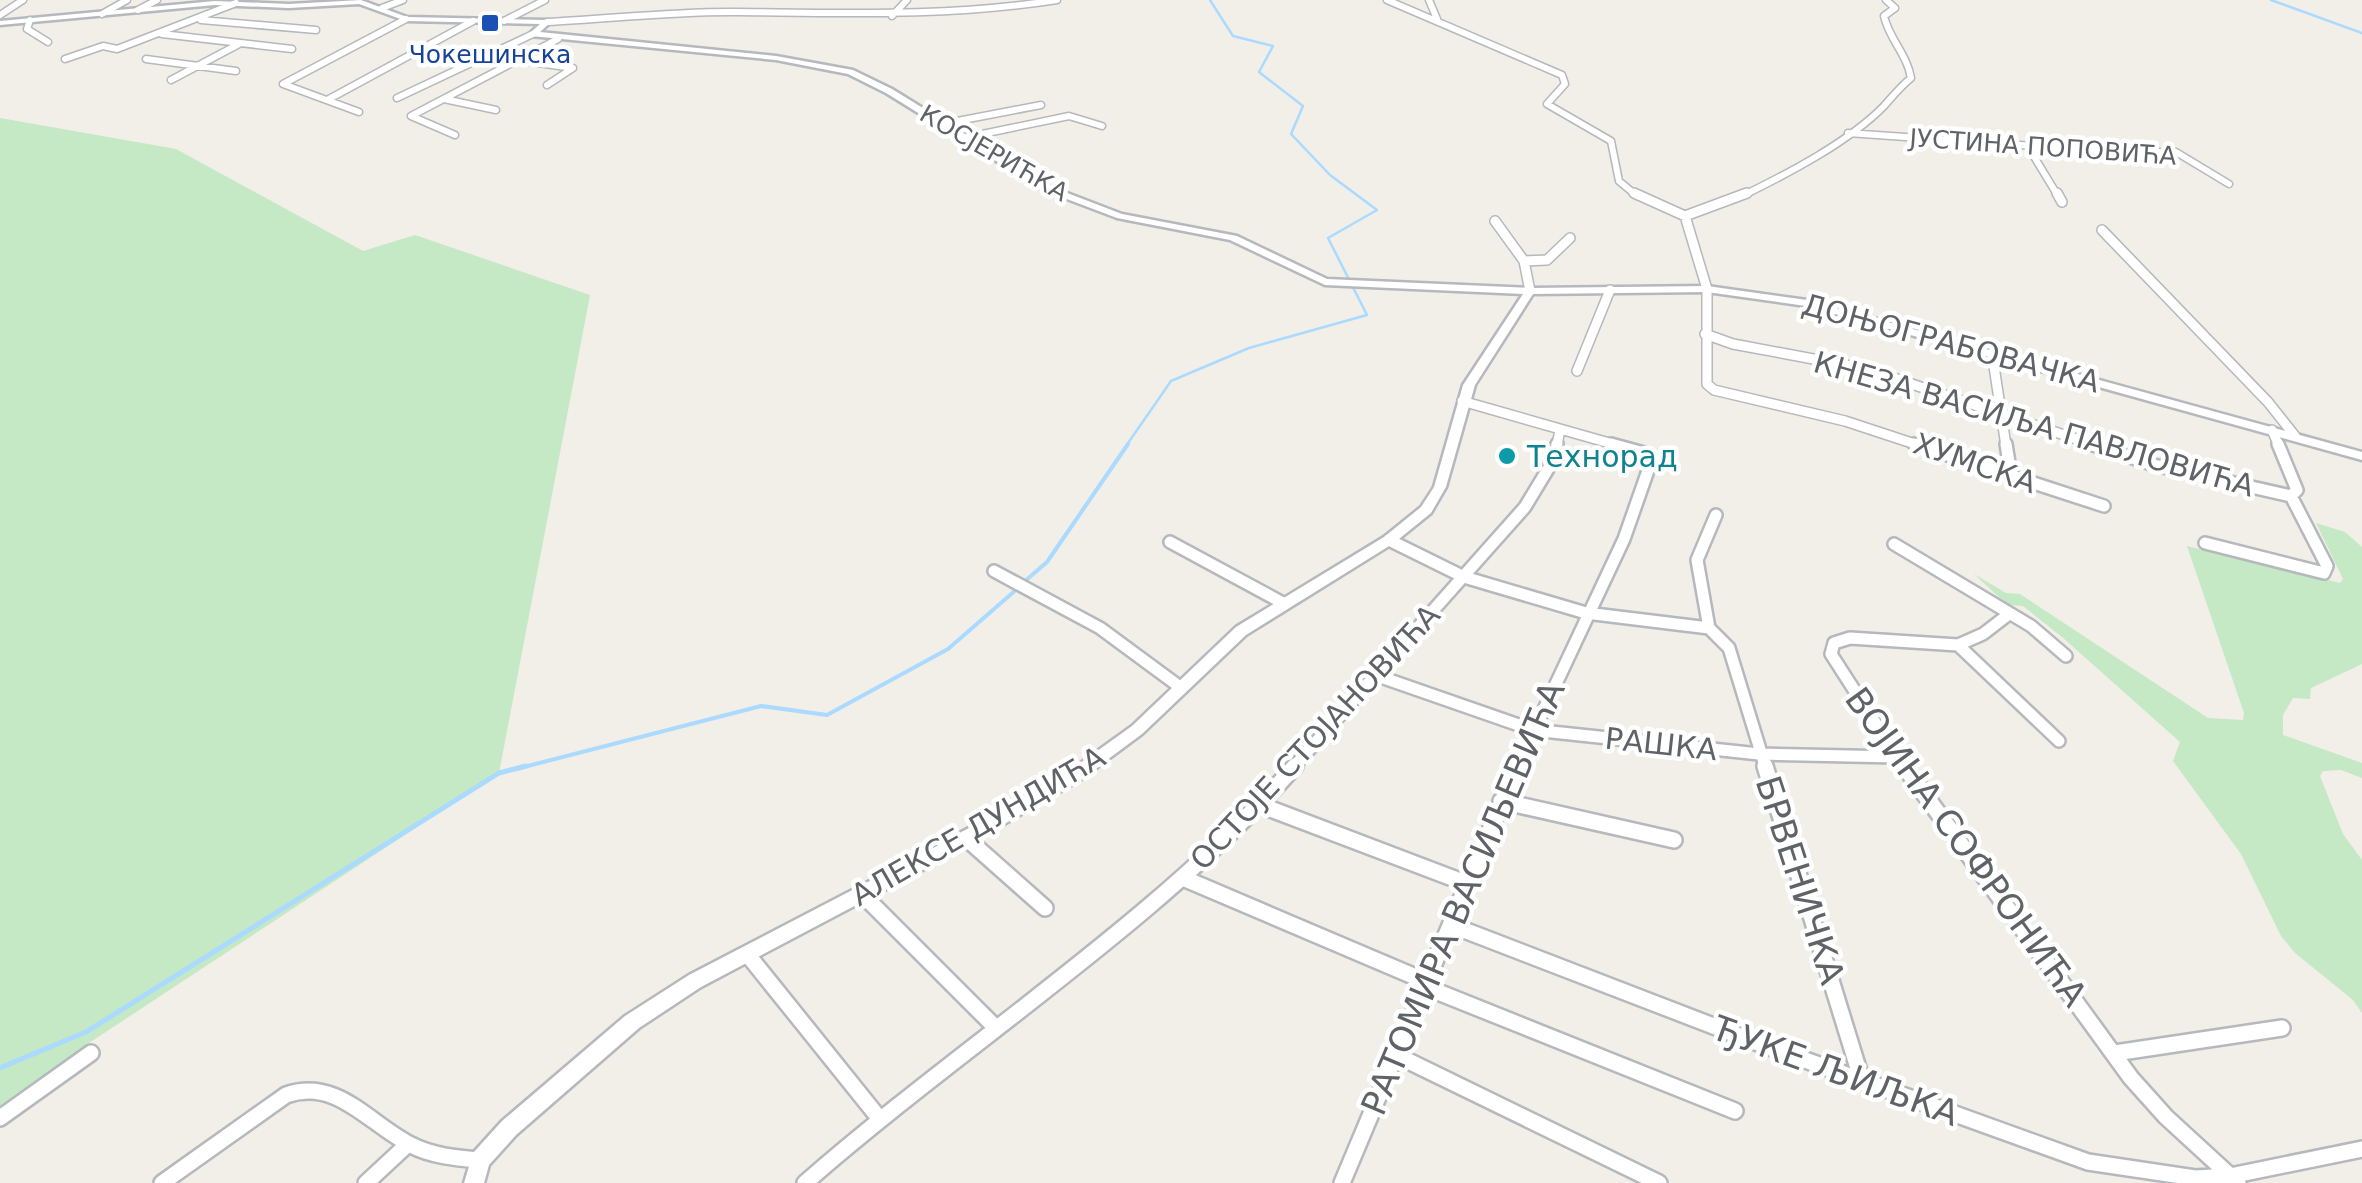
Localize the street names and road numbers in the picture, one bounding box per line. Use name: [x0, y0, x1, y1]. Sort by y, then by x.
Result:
street label: КОСЈЕРИЋКА: [915, 99, 1073, 207]
street label: ЈУСТИНА ПОПОВИЋА: [1907, 123, 2177, 171]
street label: ДОЊОГРАБОВАЧКА: [1798, 286, 2104, 400]
street label: КНЕЗА ВАСИЉА ПАВЛОВИЋА: [1810, 344, 2259, 504]
street label: ХУМСКА: [1909, 426, 2041, 500]
street label: ОСТОЈЕ СТОЈАНОВИЋА: [1183, 597, 1447, 877]
street label: РАТОМИРА ВАСИЉЕВИЋА: [1353, 675, 1573, 1121]
street label: ВОЈИНА СОФРОНИЋА: [1837, 680, 2095, 1014]
street label: РАШКА: [1603, 721, 1719, 767]
street label: АЛЕКСЕ ДУНДИЋА: [845, 739, 1111, 913]
street label: БРВЕНИЧКА: [1748, 771, 1852, 989]
street label: ЂУКЕ ЉИЉКА: [1707, 1008, 1964, 1134]

